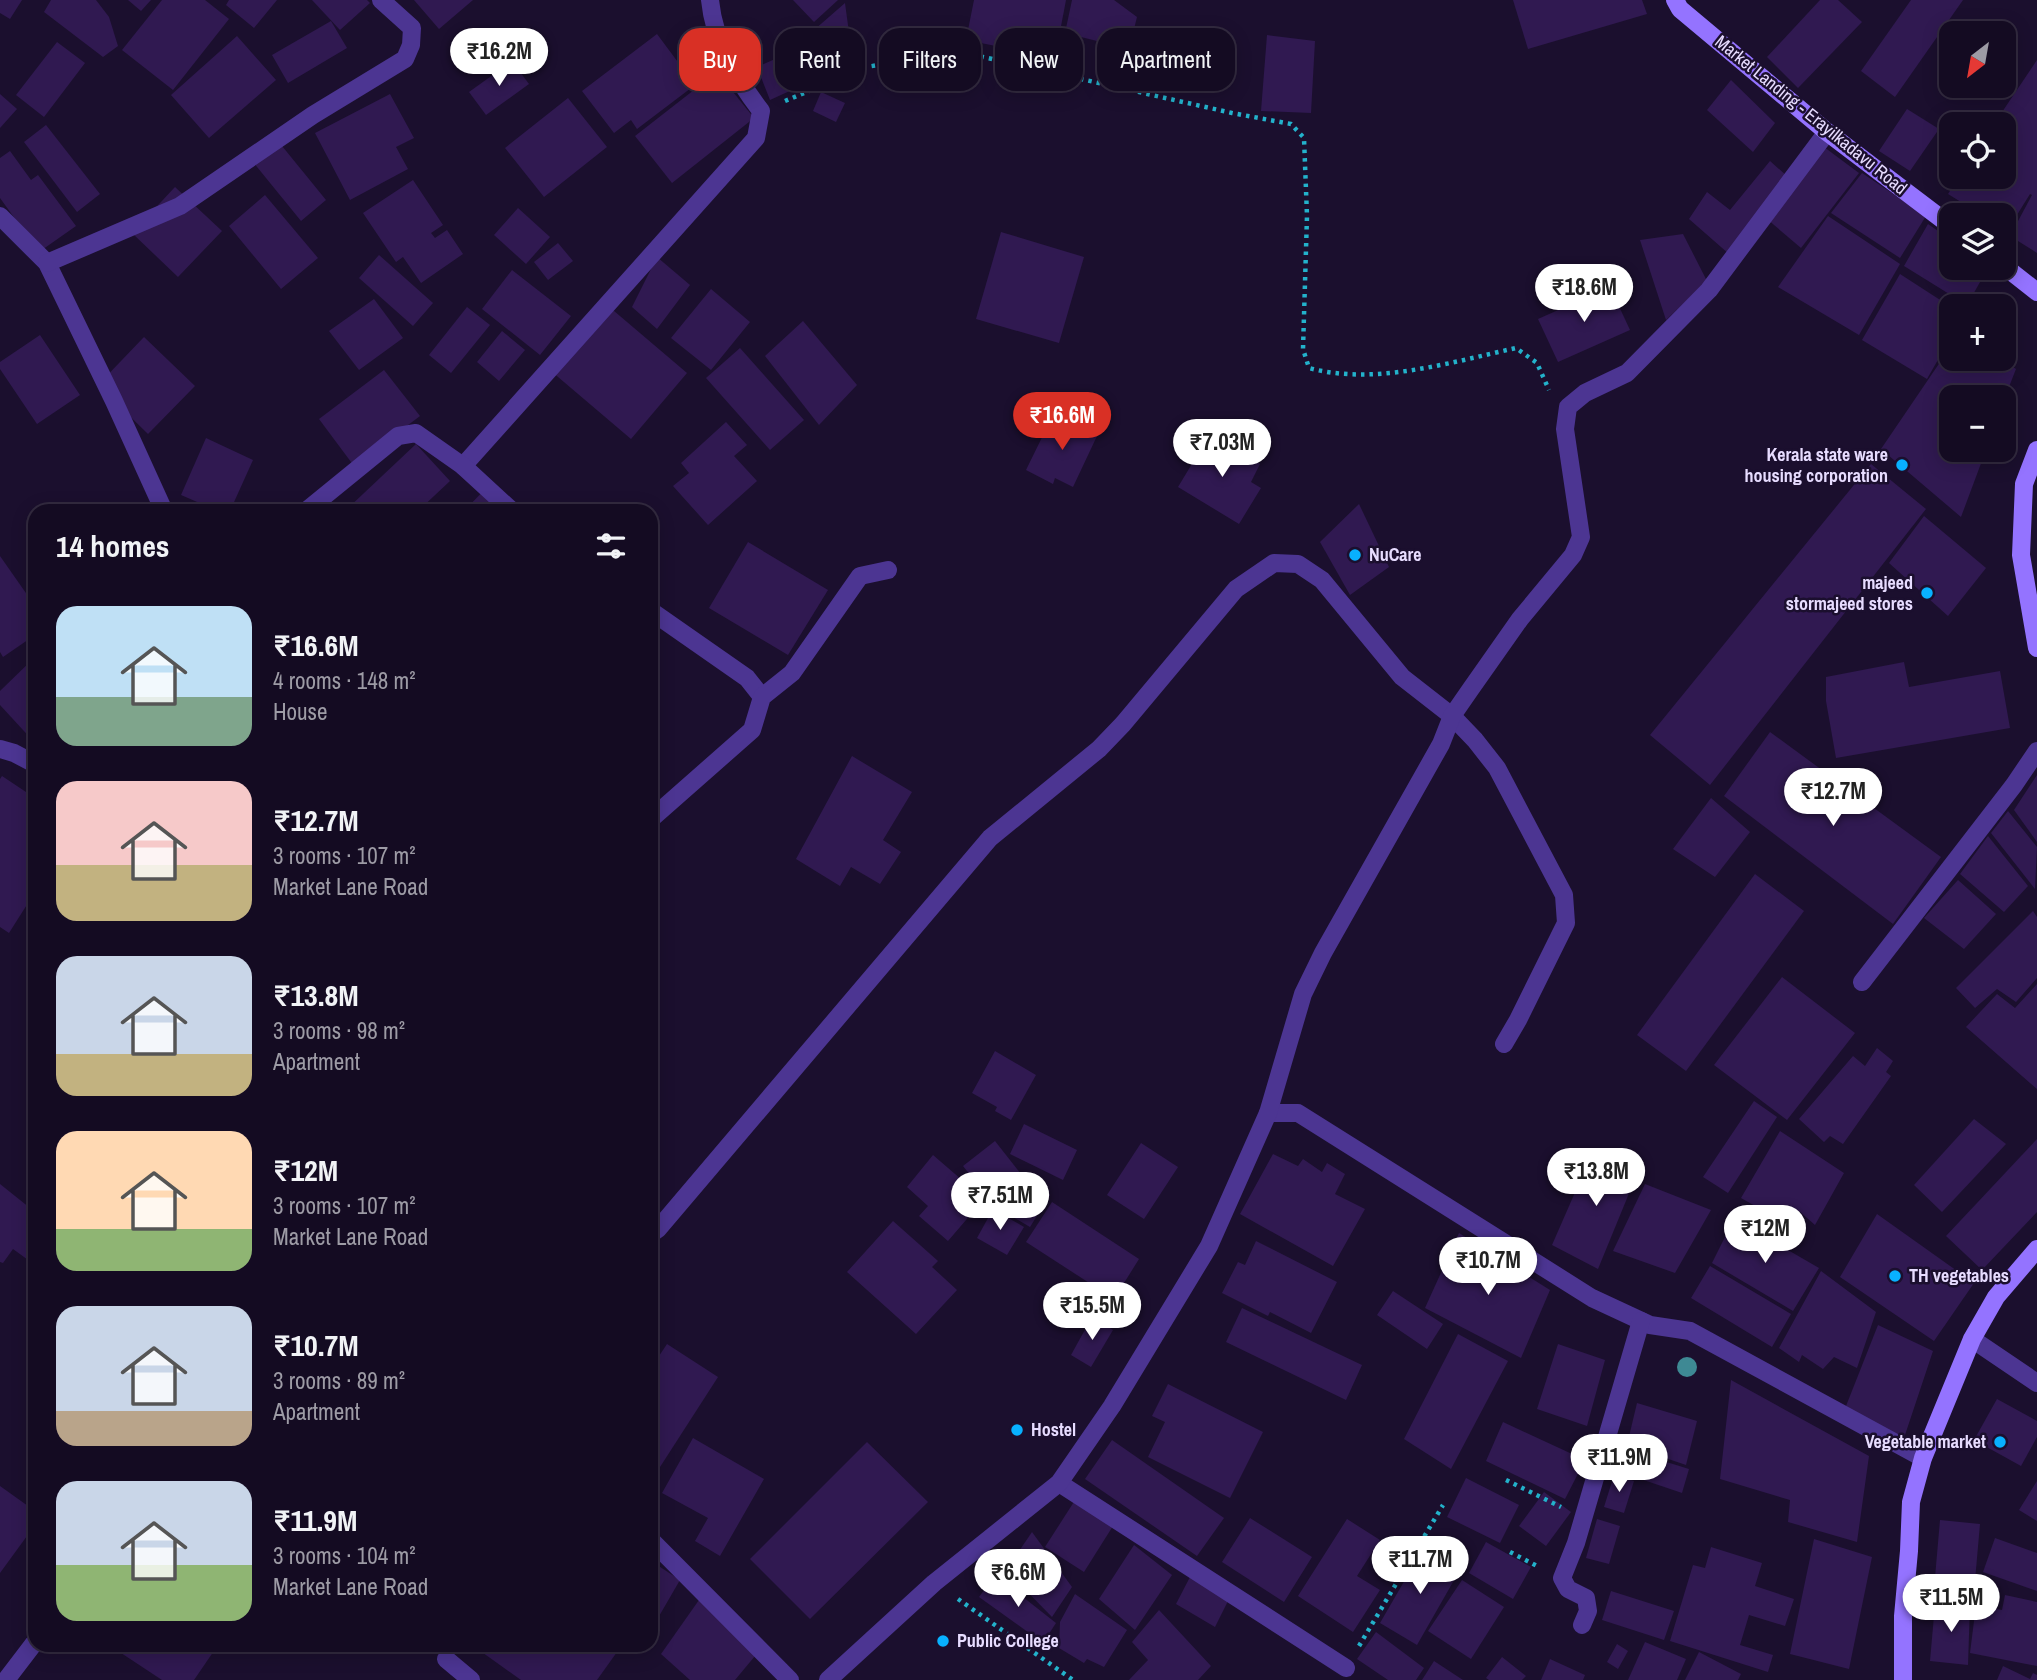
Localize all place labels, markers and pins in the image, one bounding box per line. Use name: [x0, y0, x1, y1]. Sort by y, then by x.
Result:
pin: ₹16.2M: [442, 28, 556, 88]
pin: ₹18.6M: [1527, 264, 1641, 324]
pin: ₹16.6M: [1005, 392, 1119, 452]
pin: ₹7.03M: [1165, 420, 1279, 479]
place label: Kerala state ware housing corporation: [1744, 442, 1888, 488]
marker: Kerala state ware housing corporation: [1894, 457, 1910, 473]
place label: NuCare: [1369, 542, 1422, 567]
marker: NuCare: [1347, 547, 1363, 563]
place label: majeed stormajeed stores: [1786, 570, 1913, 616]
marker: majeed stormajeed stores: [1919, 585, 1935, 601]
pin: ₹12.7M: [1776, 768, 1890, 828]
pin: ₹13.8M: [1539, 1148, 1653, 1208]
pin: ₹7.51M: [943, 1172, 1057, 1232]
pin: ₹12M: [1724, 1206, 1806, 1265]
pin: ₹10.7M: [1431, 1238, 1545, 1297]
place label: TH vegetables: [1909, 1263, 2009, 1288]
marker: TH vegetables: [1887, 1268, 1903, 1284]
pin: ₹15.5M: [1035, 1282, 1149, 1342]
place label: Hostel: [1031, 1417, 1076, 1442]
marker: Hostel: [1009, 1422, 1025, 1438]
place label: Vegetable market: [1865, 1429, 1986, 1454]
pin: ₹11.9M: [1562, 1434, 1676, 1494]
marker: Vegetable market: [1992, 1434, 2008, 1450]
pin: ₹11.7M: [1363, 1536, 1477, 1596]
pin: ₹6.6M: [969, 1550, 1067, 1609]
pin: ₹11.5M: [1894, 1574, 2008, 1634]
place label: Public College: [957, 1628, 1059, 1653]
marker: Public College: [935, 1633, 951, 1649]

